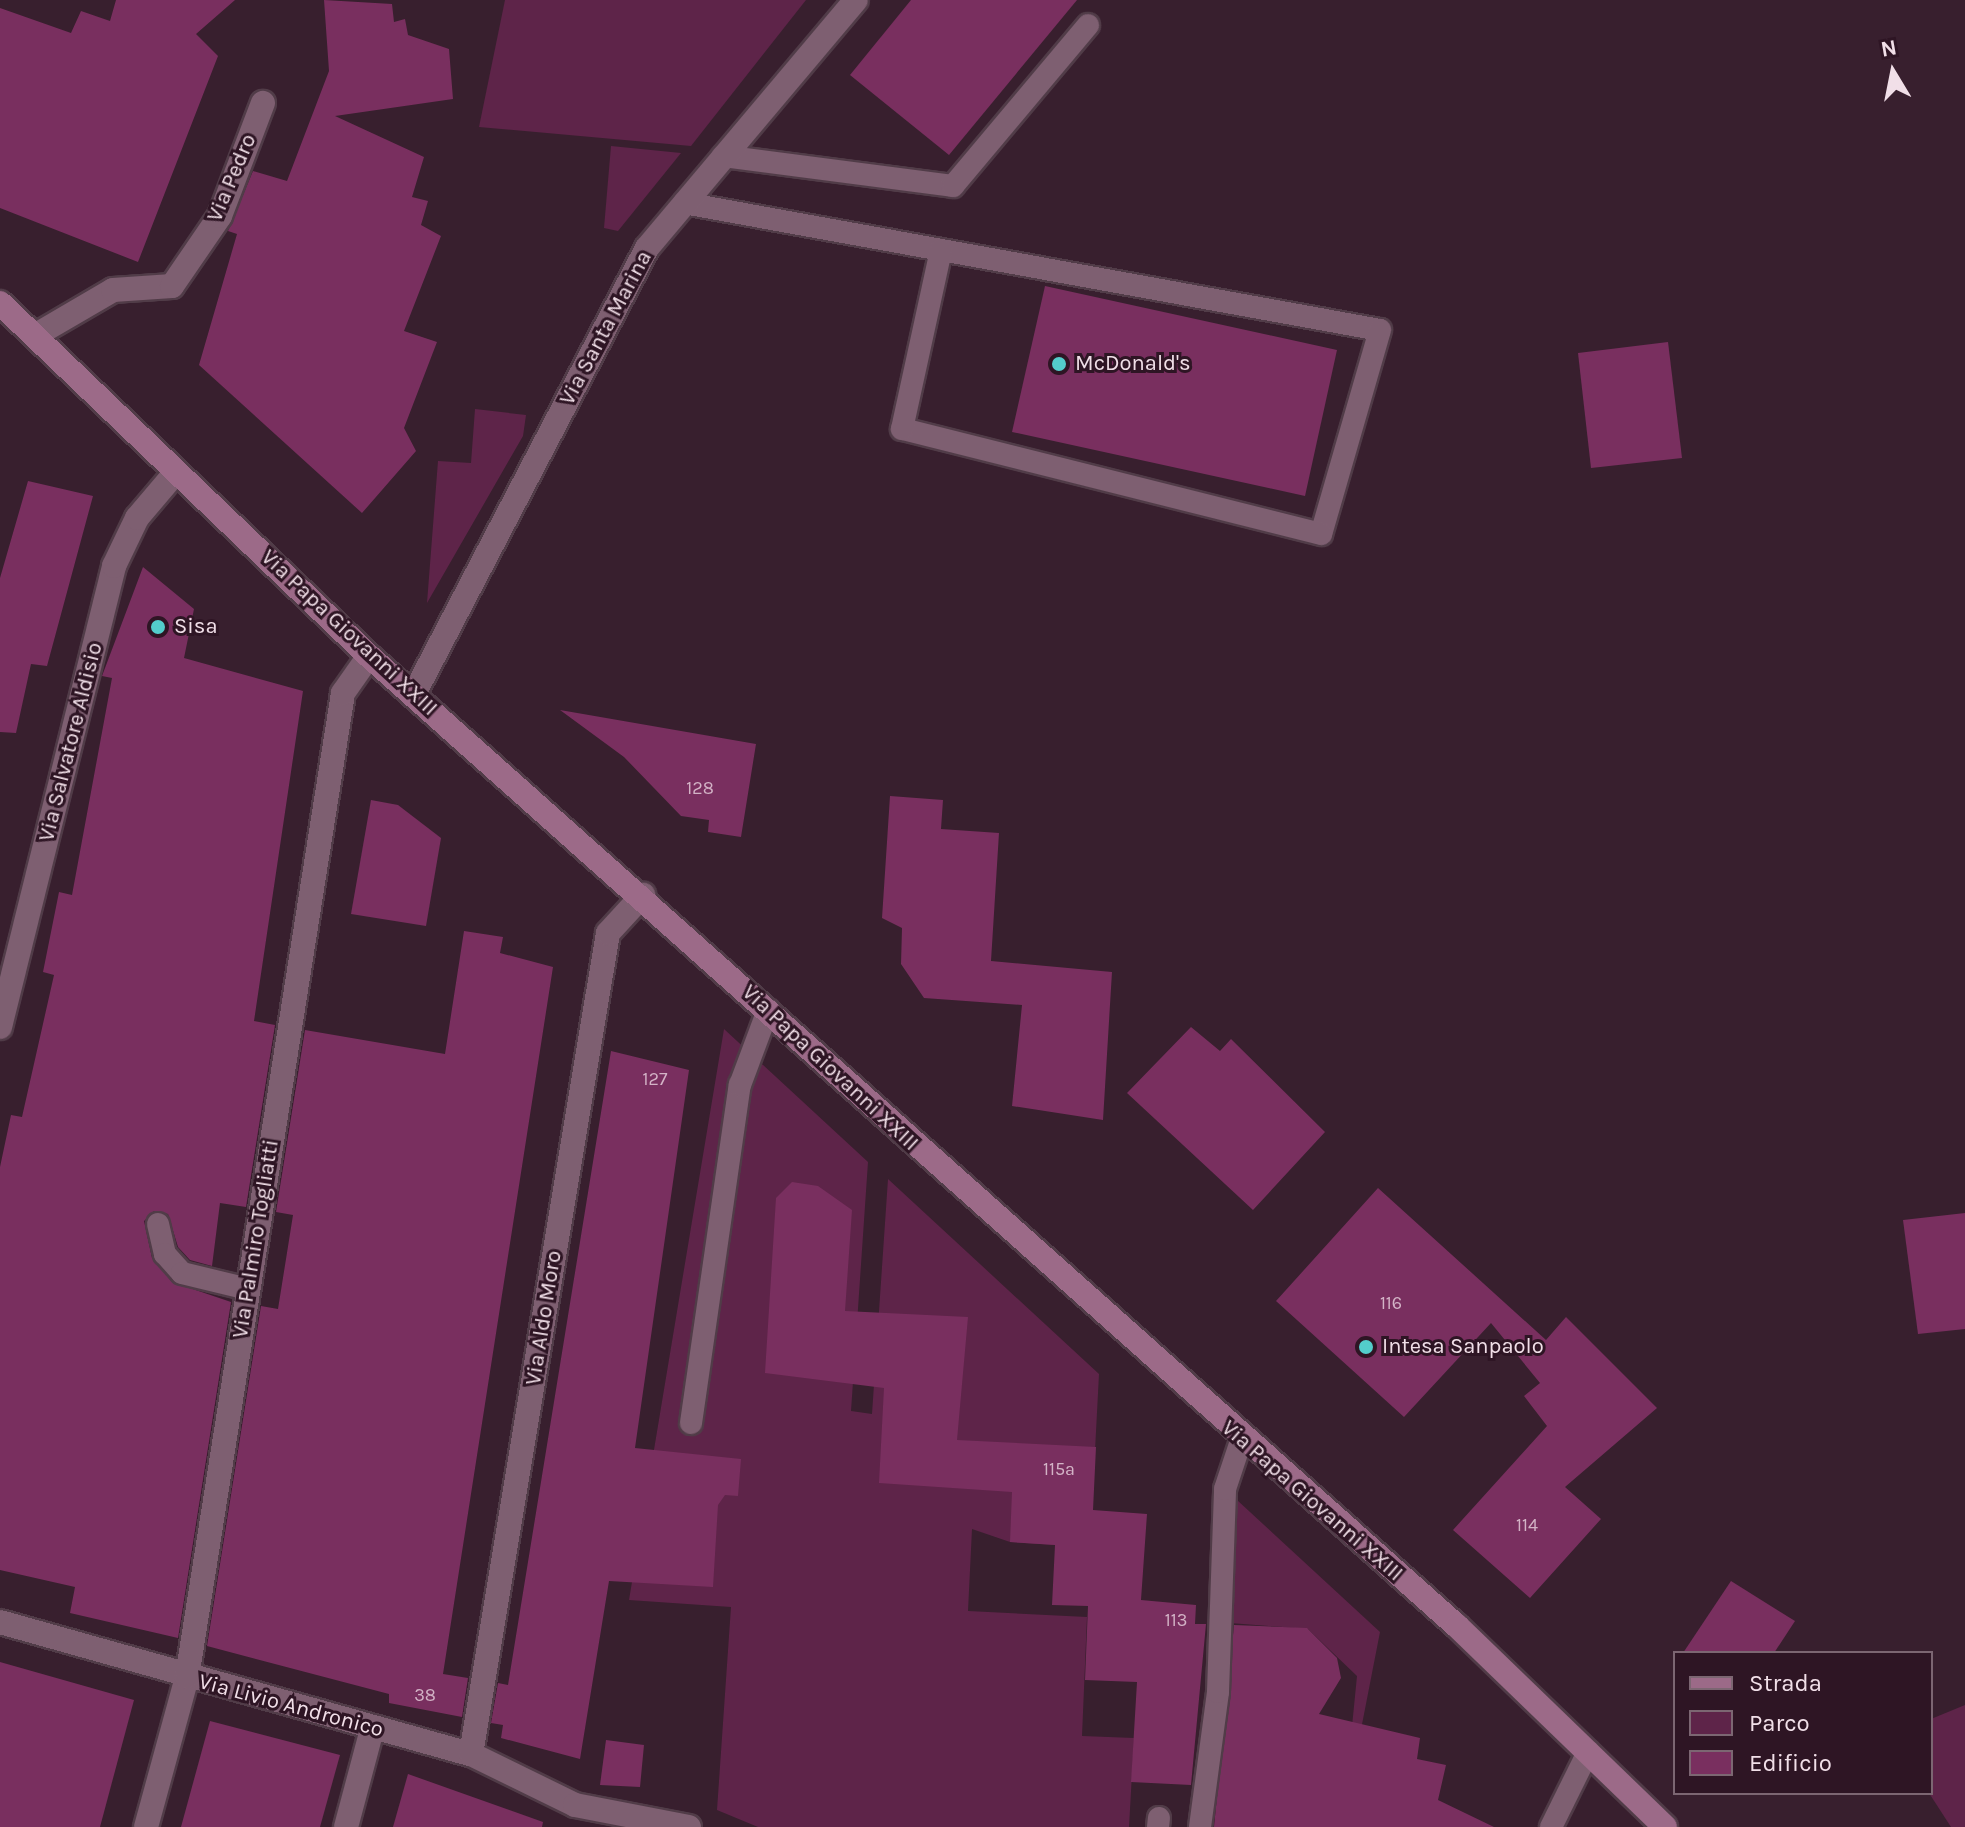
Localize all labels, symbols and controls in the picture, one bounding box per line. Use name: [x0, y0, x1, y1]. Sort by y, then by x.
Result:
north arrow: [1853, 32, 1933, 112]
text: N: [1879, 34, 1899, 63]
street label: Via Pedro: [202, 130, 262, 226]
street label: Via Santa Marina: [554, 246, 658, 410]
place label: McDonald's: [1075, 351, 1191, 377]
marker: McDonald's: [1050, 355, 1068, 373]
street label: Via Papa Giovanni XXIII: [255, 544, 443, 722]
place label: Sisa: [174, 614, 218, 640]
marker: Sisa: [149, 618, 167, 636]
street label: Via Salvatore Aldisio: [33, 640, 109, 844]
house number: 128: [686, 777, 714, 799]
street label: Via Papa Giovanni XXIII: [736, 979, 924, 1157]
house number: 127: [643, 1068, 667, 1090]
street label: Via Palmiro Togliatti: [227, 1138, 285, 1340]
street label: Via Aldo Moro: [520, 1249, 568, 1387]
house number: 116: [1380, 1292, 1402, 1314]
place label: Intesa Sanpaolo: [1382, 1334, 1544, 1360]
marker: Intesa Sanpaolo: [1357, 1338, 1375, 1356]
street label: Via Papa Giovanni XXIII: [1216, 1415, 1408, 1587]
house number: 115a: [1043, 1458, 1075, 1480]
house number: 114: [1516, 1514, 1538, 1536]
house number: 113: [1165, 1609, 1187, 1631]
legend: [1673, 1651, 1933, 1795]
street label: Via Livio Andronico: [196, 1669, 386, 1743]
text: Strada: [1749, 1669, 1822, 1697]
house number: 38: [414, 1684, 436, 1706]
text: Parco: [1749, 1709, 1810, 1737]
text: Edificio: [1749, 1749, 1832, 1777]

